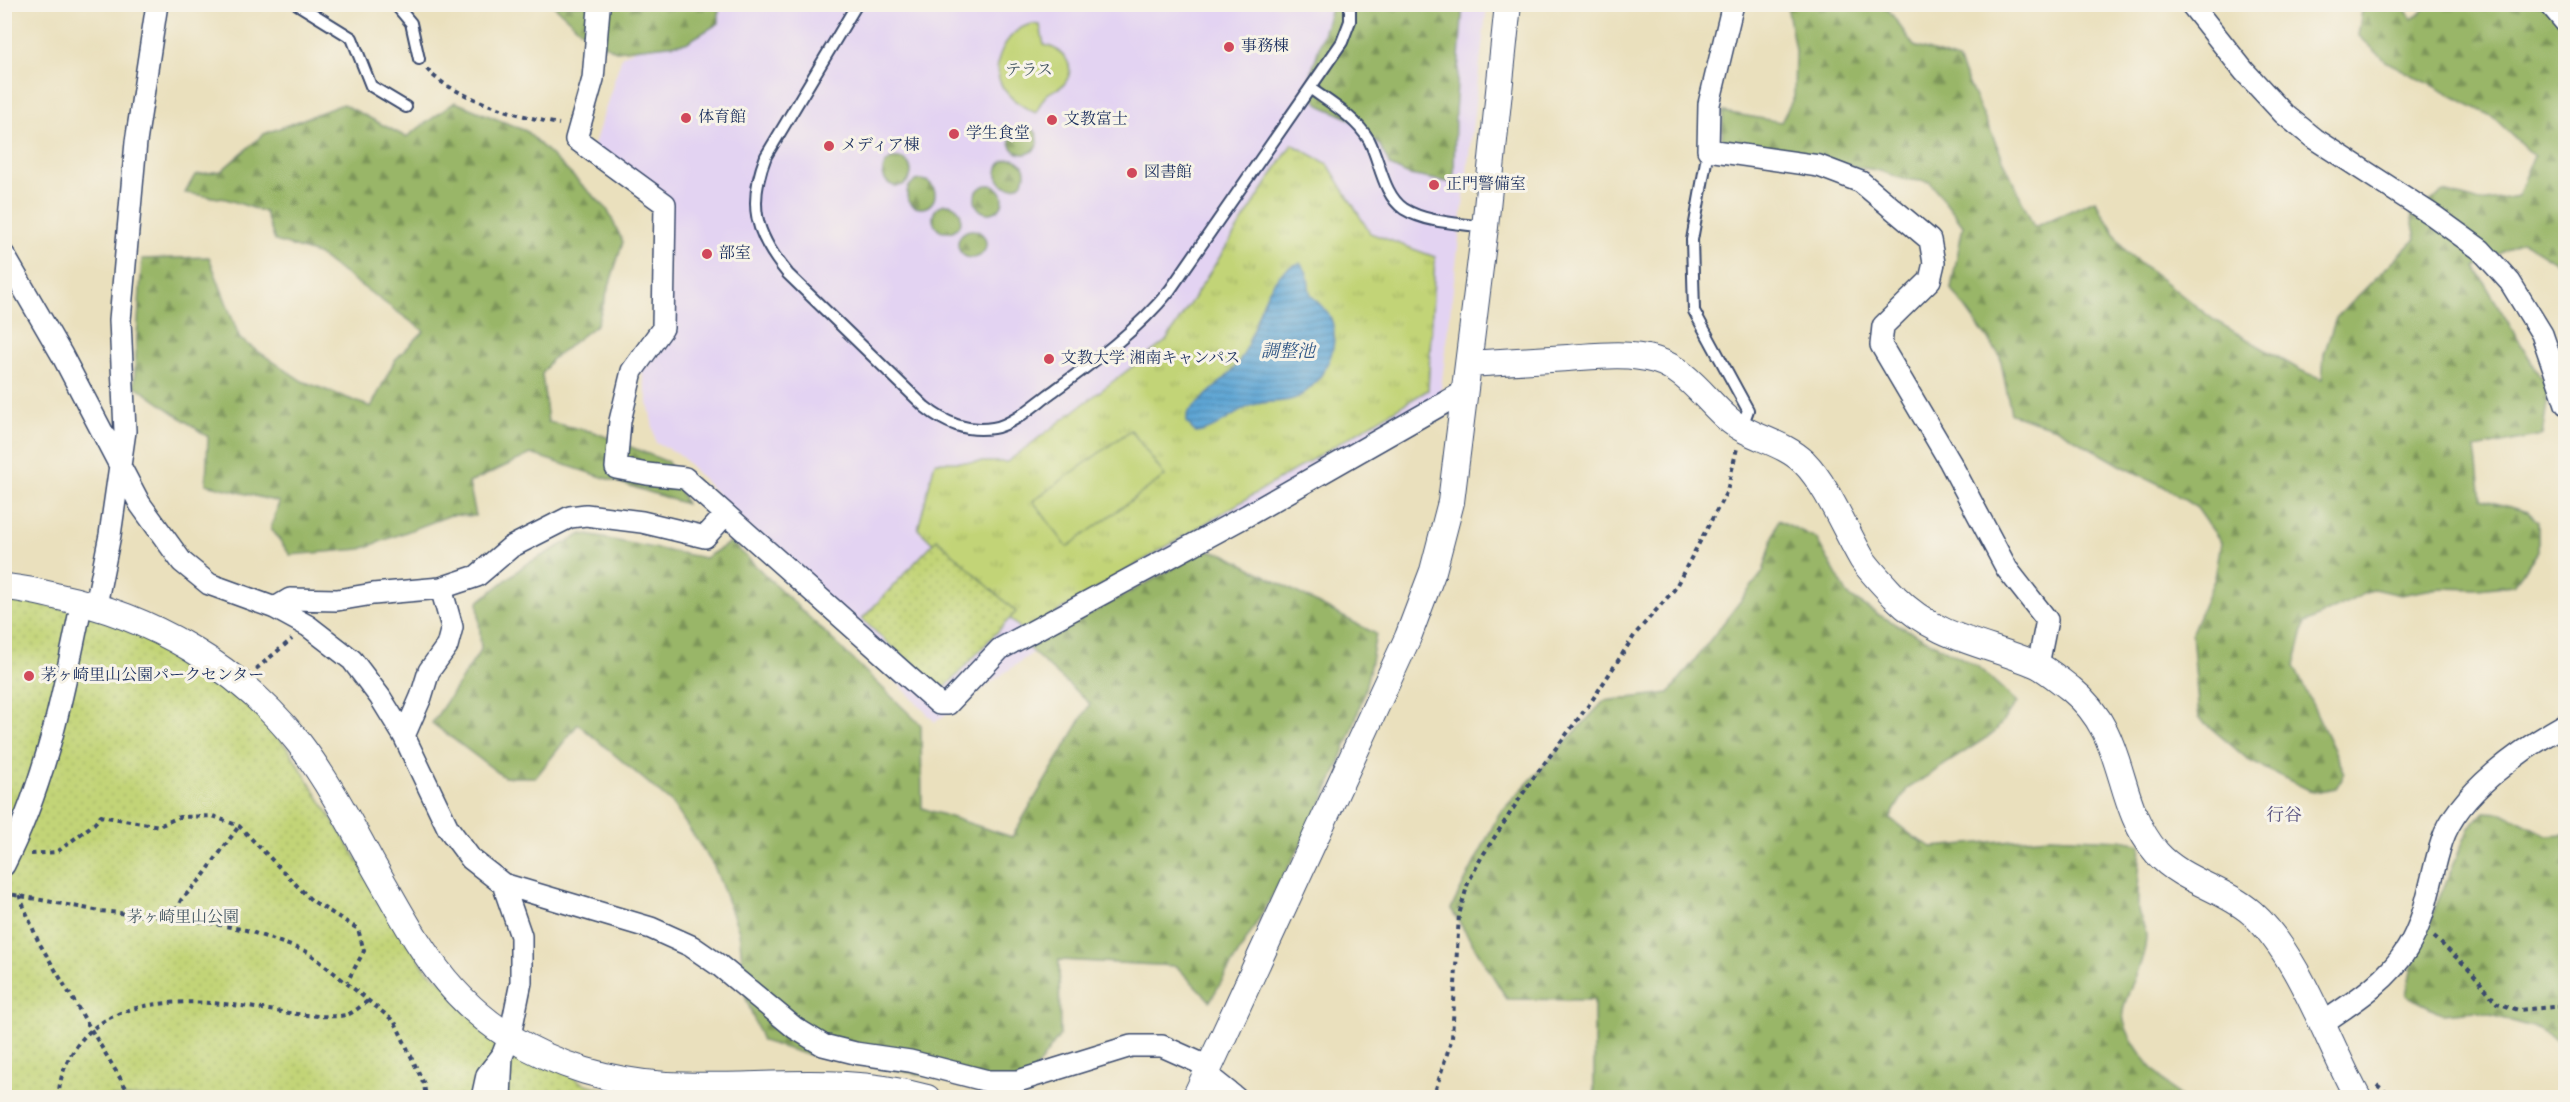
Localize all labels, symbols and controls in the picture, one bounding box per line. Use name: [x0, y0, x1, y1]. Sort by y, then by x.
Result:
place label: 事務棟: [1241, 37, 1289, 55]
marker: 事務棟: [1222, 40, 1236, 54]
park label: テラス: [1005, 63, 1053, 79]
place label: 体育館: [698, 108, 746, 126]
place label: 文教富士: [1064, 110, 1128, 128]
marker: 体育館: [679, 111, 693, 125]
marker: 文教富士: [1045, 113, 1059, 127]
place label: 学生食堂: [966, 124, 1030, 142]
marker: 学生食堂: [947, 127, 961, 141]
place label: メディア棟: [841, 136, 920, 154]
marker: メディア棟: [822, 139, 836, 153]
place label: 図書館: [1144, 163, 1192, 181]
marker: 図書館: [1125, 166, 1139, 180]
place label: 正門警備室: [1446, 175, 1526, 193]
marker: 正門警備室: [1427, 178, 1441, 192]
place label: 部室: [719, 244, 751, 262]
marker: 部室: [700, 247, 714, 261]
water label: 調整池: [1261, 341, 1317, 361]
place label: 文教大学 湘南キャンパス: [1061, 349, 1240, 367]
marker: 文教大学 湘南キャンパス: [1042, 352, 1056, 366]
place label: 茅ヶ崎里山公園パークセンター: [41, 666, 264, 684]
marker: 茅ヶ崎里山公園パークセンター: [22, 669, 36, 683]
district label: 行谷: [2266, 805, 2302, 825]
park label: 茅ヶ崎里山公園: [127, 908, 239, 926]

